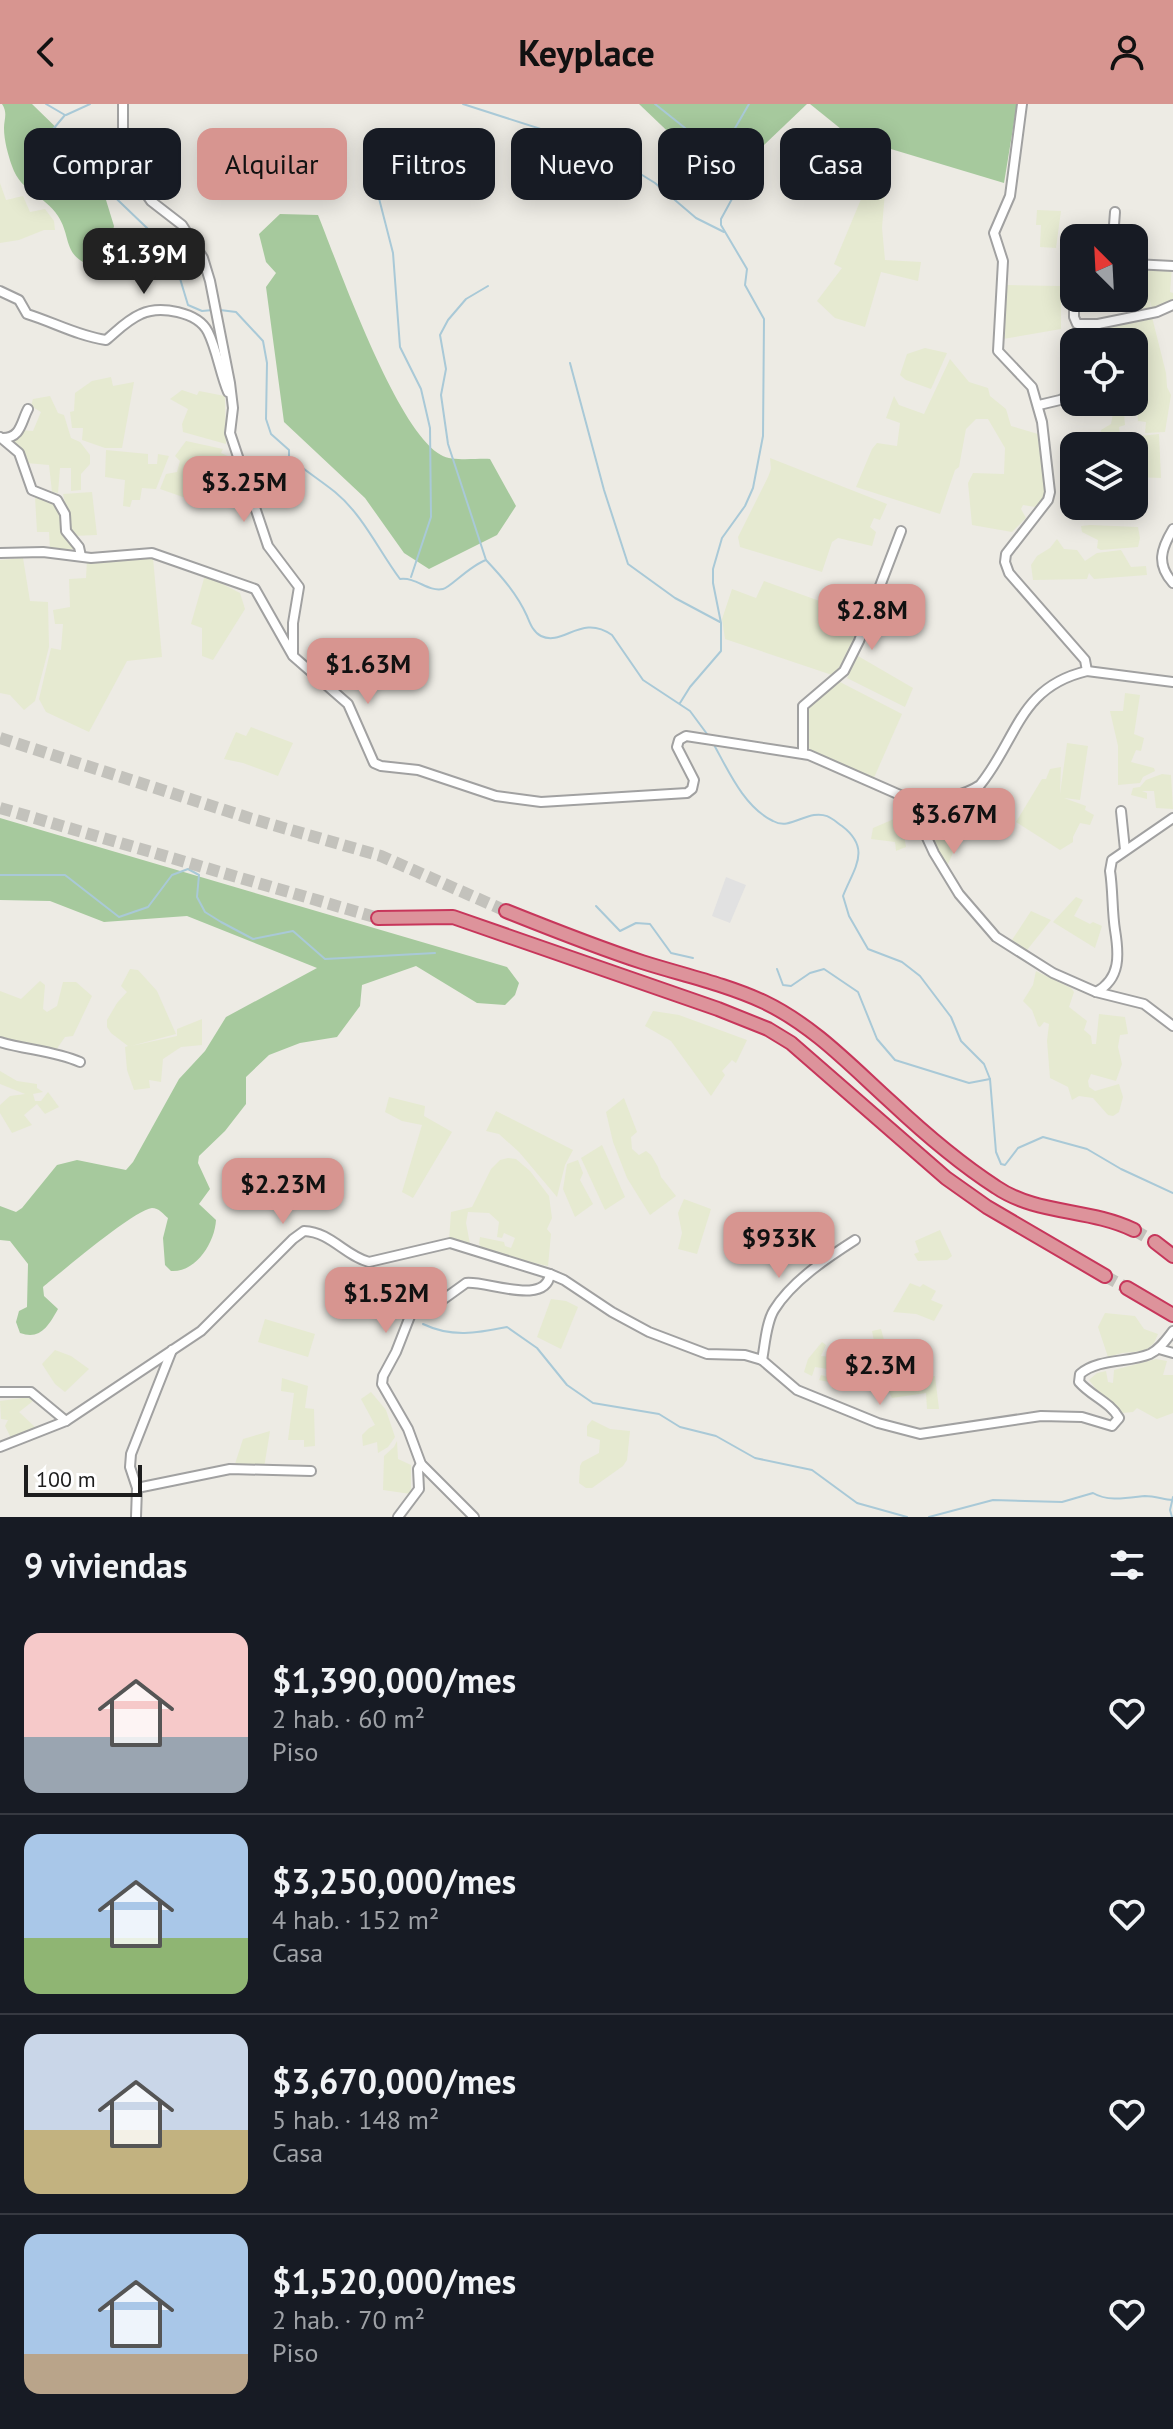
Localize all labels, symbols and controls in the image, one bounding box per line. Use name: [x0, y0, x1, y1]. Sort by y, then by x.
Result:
text: Keyplace: [518, 29, 655, 76]
icon: back: [24, 30, 68, 74]
icon: person: [1105, 30, 1149, 74]
chip: Comprar: [24, 128, 181, 200]
chip: Alquilar: [197, 128, 347, 200]
chip: Filtros: [363, 128, 495, 200]
chip: Nuevo: [511, 128, 642, 200]
chip: Piso: [658, 128, 764, 200]
chip: Casa: [780, 128, 891, 200]
north arrow: [1060, 224, 1148, 312]
map controls: [1060, 224, 1148, 520]
pin: $1.39M: [79, 228, 209, 296]
text: $1.39M: [101, 237, 187, 270]
button: locate: [1060, 328, 1148, 416]
button: layers: [1060, 432, 1148, 520]
pin: $3.25M: [179, 456, 309, 524]
text: $3.25M: [201, 465, 287, 498]
pin: $2.8M: [816, 584, 928, 652]
text: $2.8M: [836, 593, 908, 626]
pin: $1.63M: [303, 638, 433, 706]
text: $1.63M: [325, 647, 411, 680]
pin: $3.67M: [889, 788, 1019, 856]
text: $3.67M: [911, 797, 997, 830]
pin: $2.23M: [218, 1158, 348, 1226]
text: $2.23M: [240, 1167, 326, 1200]
pin: $933K: [723, 1212, 835, 1280]
text: $933K: [741, 1221, 817, 1254]
pin: $1.52M: [321, 1267, 451, 1335]
text: $1.52M: [343, 1276, 429, 1309]
pin: $2.3M: [824, 1339, 936, 1407]
text: $2.3M: [844, 1348, 916, 1381]
scale bar: [24, 1461, 142, 1497]
text: 100 m: [36, 1465, 96, 1493]
text: 9 viviendas: [24, 1543, 187, 1587]
icon: filters: [1105, 1543, 1149, 1587]
text: $1,390,000/mes: [272, 1658, 516, 1702]
icon: home: [88, 1665, 184, 1761]
icon: heart: [1105, 1691, 1149, 1735]
text: 2 hab. · 60 m²: [272, 1702, 425, 1735]
text: Piso: [272, 1735, 318, 1768]
text: $3,250,000/mes: [272, 1859, 516, 1903]
icon: home: [88, 1866, 184, 1962]
icon: heart: [1105, 1892, 1149, 1936]
text: 4 hab. · 152 m²: [272, 1903, 439, 1936]
text: Casa: [272, 1936, 323, 1969]
text: $3,670,000/mes: [272, 2059, 516, 2103]
icon: home: [88, 2066, 184, 2162]
icon: heart: [1105, 2092, 1149, 2136]
text: 5 hab. · 148 m²: [272, 2103, 439, 2136]
text: Casa: [272, 2136, 323, 2169]
text: $1,520,000/mes: [272, 2259, 516, 2303]
icon: home: [88, 2266, 184, 2362]
icon: heart: [1105, 2292, 1149, 2336]
text: 2 hab. · 70 m²: [272, 2303, 425, 2336]
text: Piso: [272, 2336, 318, 2369]

